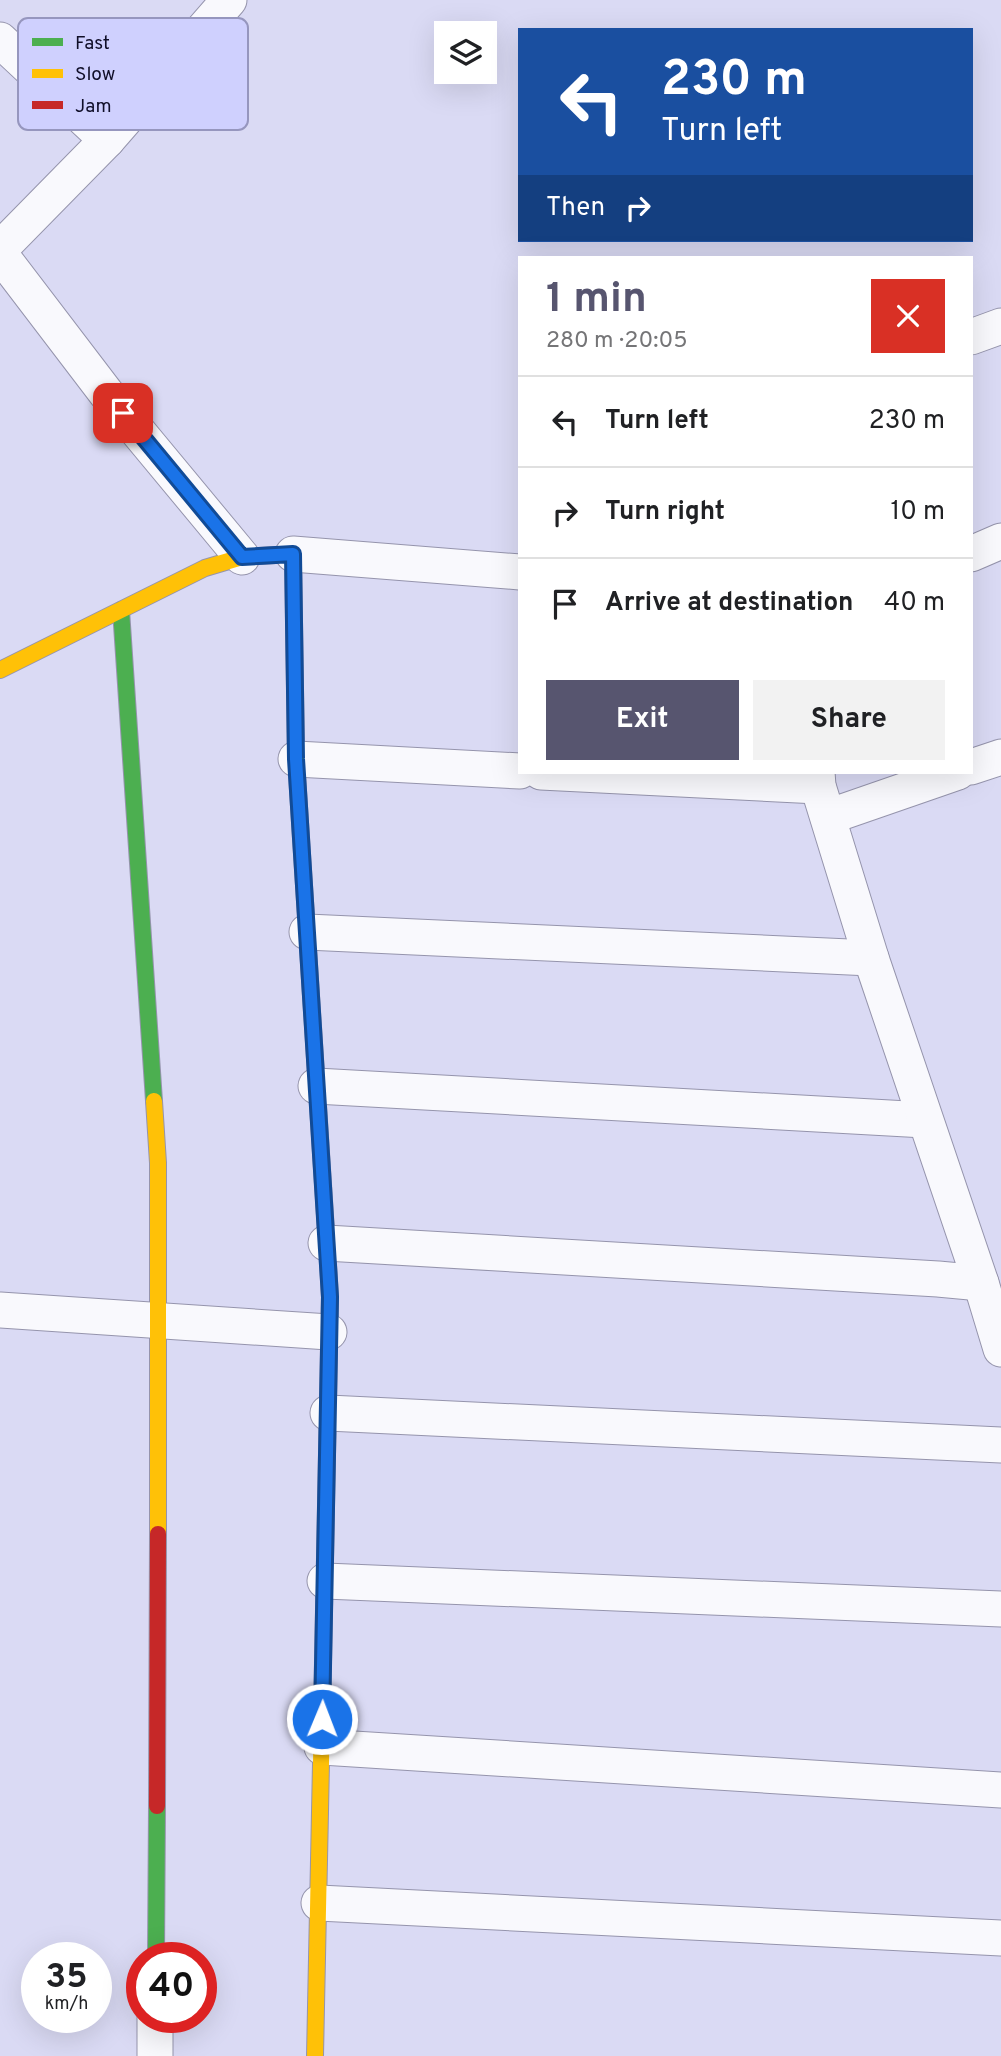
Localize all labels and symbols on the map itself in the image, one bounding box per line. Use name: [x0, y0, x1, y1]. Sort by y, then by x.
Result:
legend: [18, 18, 248, 130]
text: Fast: [75, 32, 110, 56]
text: Slow: [75, 63, 115, 87]
text: Jam: [75, 95, 112, 119]
pin: [93, 383, 153, 443]
position arrow: [285, 1682, 359, 1756]
speed limit sign: 40: [126, 1942, 217, 2033]

